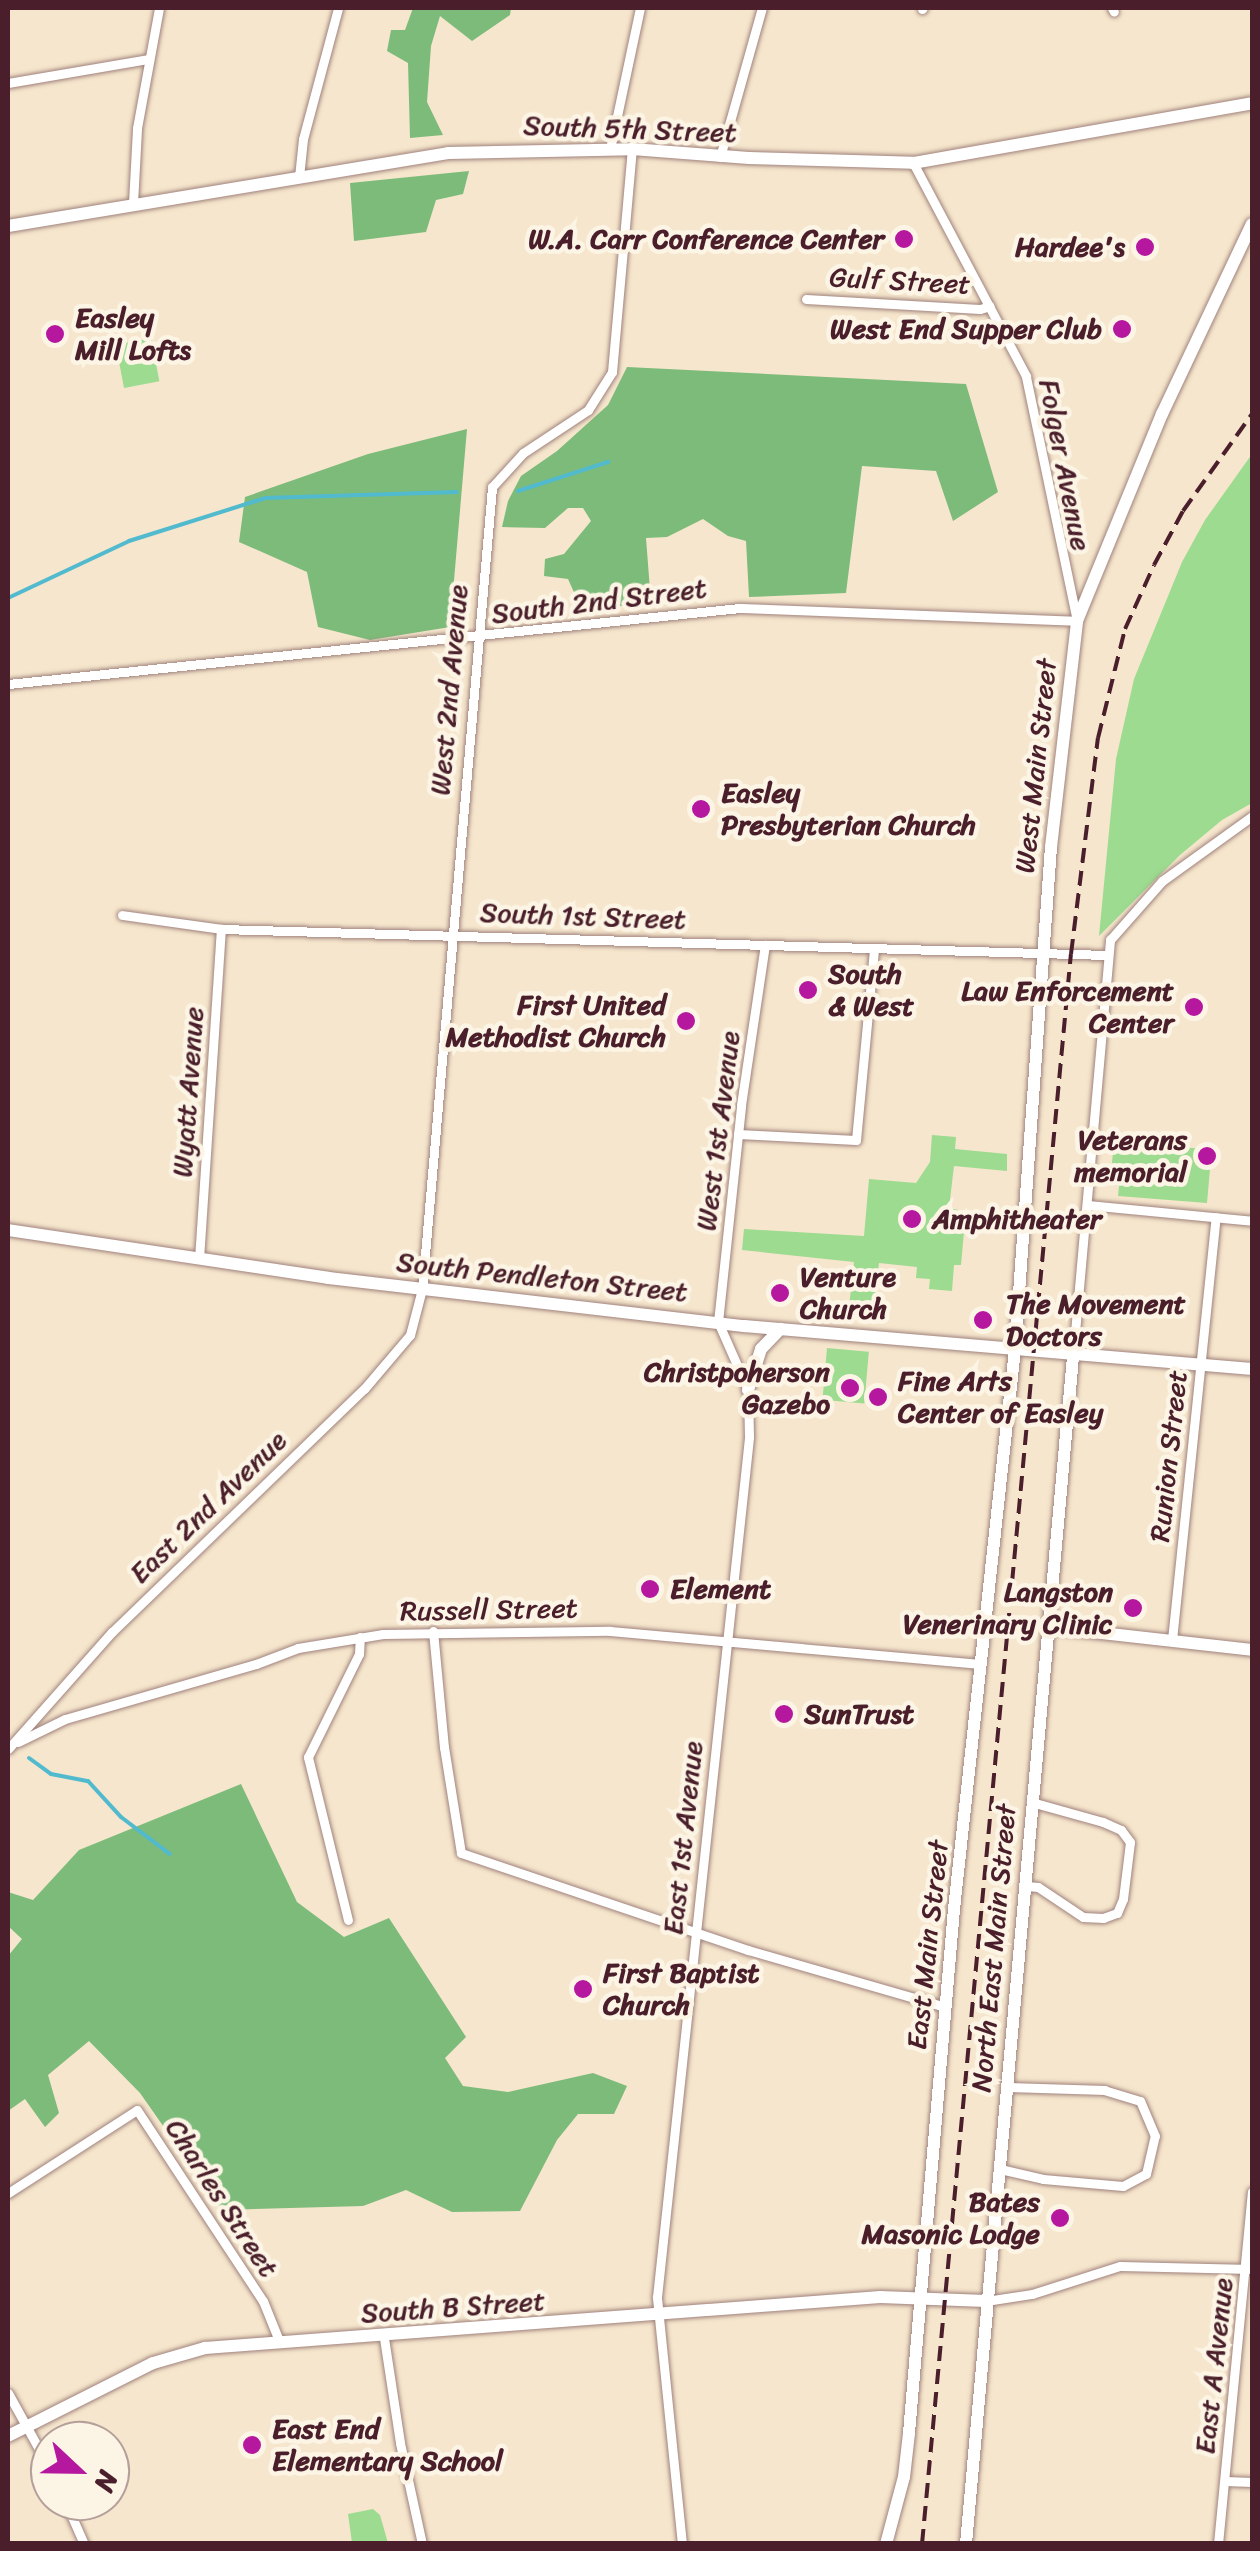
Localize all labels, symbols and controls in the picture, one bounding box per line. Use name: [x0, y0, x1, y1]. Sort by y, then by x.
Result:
street label: South 5th Street: [523, 108, 737, 150]
place label: W.A. Carr Conference Center: [526, 222, 884, 256]
marker: W.A. Carr Conference Center: [893, 228, 915, 250]
place label: Hardee's: [1015, 230, 1125, 264]
marker: Hardee's: [1134, 236, 1156, 258]
street label: Gulf Street: [829, 261, 971, 301]
place label: Easley Mill Lofts: [75, 301, 192, 367]
place label: West End Supper Club: [830, 312, 1102, 346]
marker: West End Supper Club: [1111, 318, 1133, 340]
marker: Easley Mill Lofts: [44, 323, 66, 345]
street label: Folger Avenue: [1032, 376, 1098, 554]
street label: South 2nd Street: [490, 571, 708, 631]
street label: West 2nd Avenue: [423, 583, 475, 797]
street label: West Main Street: [1008, 656, 1064, 876]
place label: Easley Presbyterian Church: [721, 776, 976, 842]
marker: Easley Presbyterian Church: [690, 798, 712, 820]
street label: South 1st Street: [479, 896, 687, 936]
place label: South & West: [828, 957, 914, 1023]
place label: Law Enforcement Center: [961, 974, 1174, 1040]
marker: South & West: [797, 979, 819, 1001]
place label: First United Methodist Church: [445, 988, 666, 1054]
marker: Law Enforcement Center: [1183, 996, 1205, 1018]
street label: Wyatt Avenue: [165, 1006, 211, 1178]
marker: First United Methodist Church: [675, 1010, 697, 1032]
street label: West 1st Avenue: [689, 1029, 747, 1233]
place label: Veterans memorial: [1074, 1123, 1187, 1189]
marker: Veterans memorial: [1196, 1145, 1218, 1167]
place label: Amphitheater: [932, 1202, 1102, 1236]
marker: Amphitheater: [901, 1208, 923, 1230]
street label: South Pendleton Street: [394, 1245, 690, 1309]
place label: Venture Church: [800, 1260, 896, 1326]
marker: Venture Church: [769, 1282, 791, 1304]
place label: The Movement Doctors: [1006, 1287, 1185, 1353]
marker: The Movement Doctors: [970, 1307, 996, 1333]
place label: Christpoherson Gazebo: [644, 1355, 830, 1421]
place label: Fine Arts Center of Easley: [898, 1364, 1103, 1430]
street label: Runion Street: [1143, 1369, 1195, 1543]
marker: Christpoherson Gazebo: [839, 1377, 861, 1399]
marker: Fine Arts Center of Easley: [867, 1386, 889, 1408]
street label: East 2nd Avenue: [123, 1424, 293, 1590]
place label: Element: [670, 1572, 771, 1606]
place label: Langston Venerinary Clinic: [903, 1575, 1113, 1641]
marker: Element: [639, 1578, 661, 1600]
street label: Russell Street: [400, 1592, 578, 1628]
marker: Langston Venerinary Clinic: [1122, 1597, 1144, 1619]
place label: SunTrust: [804, 1697, 914, 1731]
marker: SunTrust: [773, 1703, 795, 1725]
street label: East 1st Avenue: [656, 1739, 710, 1937]
street label: North East Main Street: [965, 1802, 1023, 2094]
street label: East Main Street: [900, 1839, 956, 2051]
place label: First Baptist Church: [603, 1956, 759, 2022]
marker: First Baptist Church: [572, 1978, 594, 2000]
street label: Charles Street: [158, 2113, 286, 2283]
place label: Bates Masonic Lodge: [861, 2185, 1040, 2251]
marker: Bates Masonic Lodge: [1049, 2207, 1071, 2229]
street label: East A Avenue: [1188, 2276, 1240, 2456]
street label: South B Street: [358, 2284, 548, 2330]
place label: East End Elementary School: [272, 2412, 503, 2478]
north arrow: [30, 2421, 130, 2521]
marker: East End Elementary School: [241, 2434, 263, 2456]
text: N: [80, 2464, 133, 2500]

